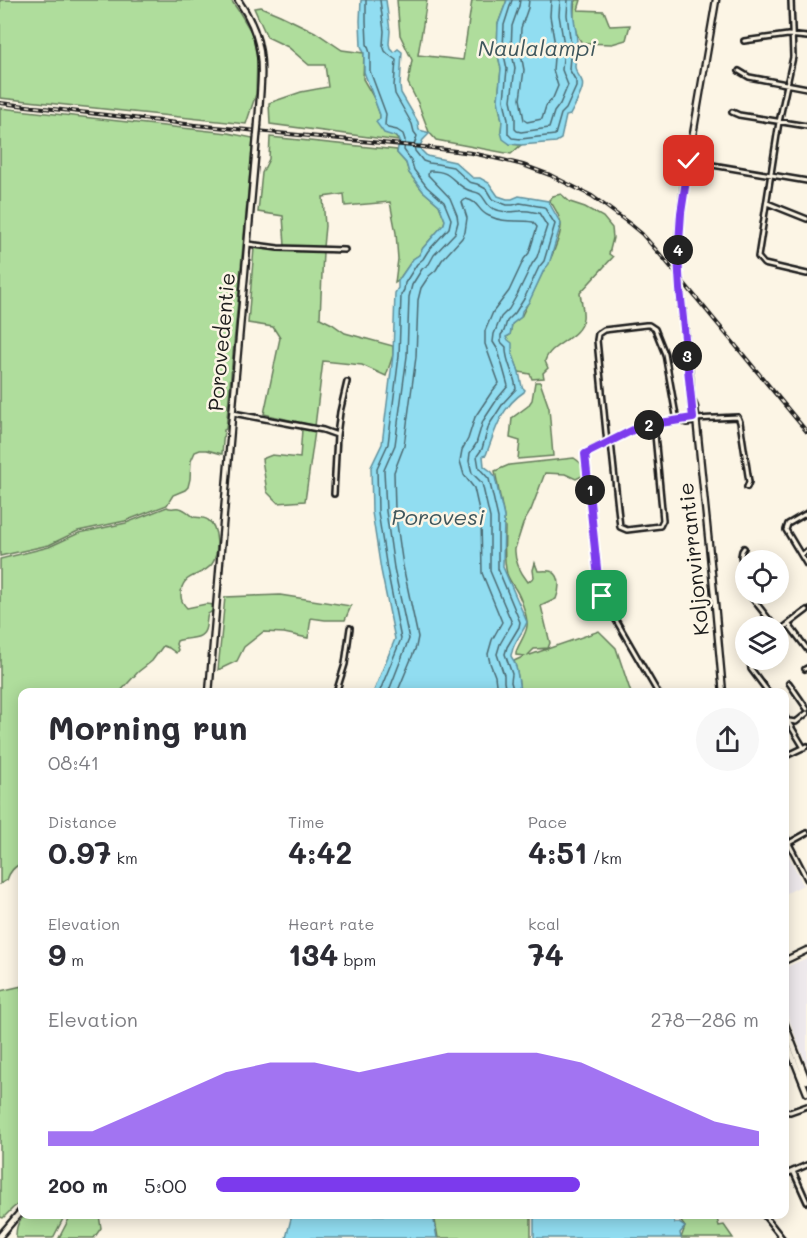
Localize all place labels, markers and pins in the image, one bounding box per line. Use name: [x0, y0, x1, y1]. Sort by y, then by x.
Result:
pin: [663, 135, 714, 186]
pin: 4: [663, 235, 693, 265]
pin: 3: [672, 341, 702, 371]
pin: 2: [634, 410, 664, 440]
pin: 1: [575, 475, 605, 505]
pin: [576, 570, 627, 621]

